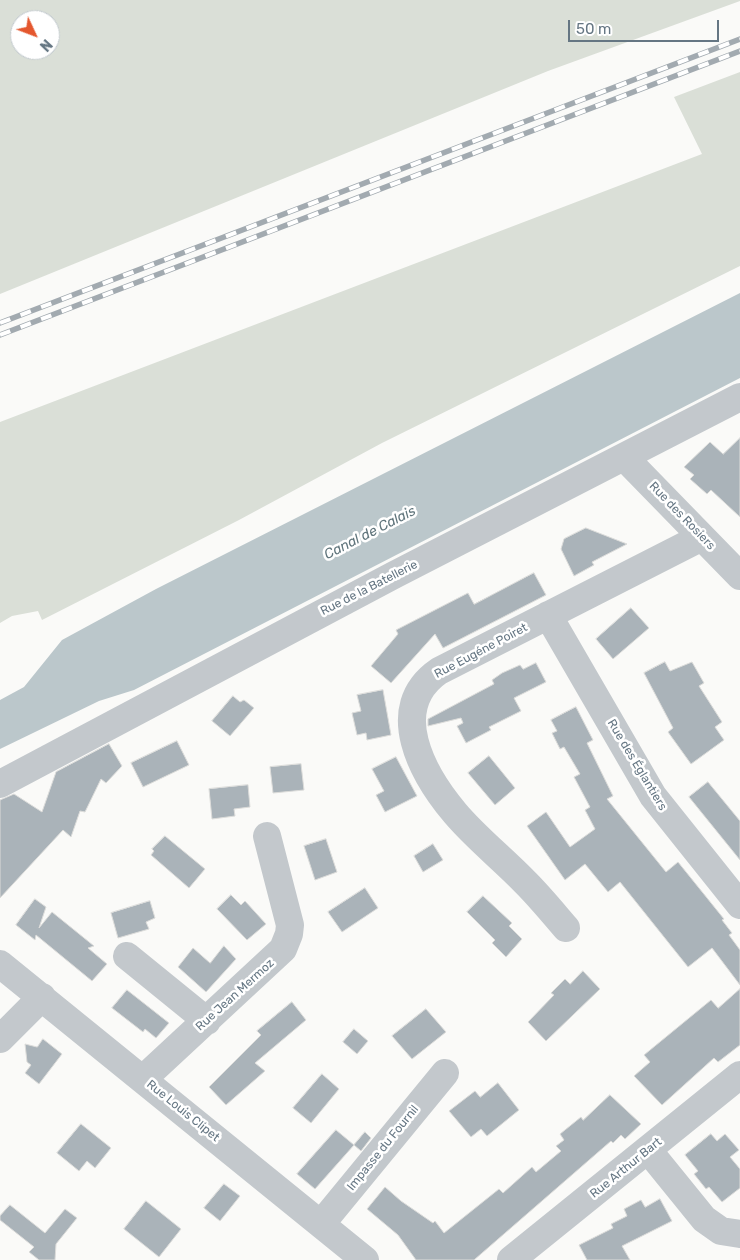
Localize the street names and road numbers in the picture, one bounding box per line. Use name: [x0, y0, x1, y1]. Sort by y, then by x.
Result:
street label: Rue des Rosiers: [646, 479, 718, 553]
street label: Rue de la Batellerie: [318, 557, 420, 619]
street label: Rue Eugéne Poiret: [432, 620, 530, 682]
street label: Rue des Églantiers: [604, 717, 670, 813]
street label: Rue Jean Mermoz: [193, 956, 277, 1034]
street label: Rue Louis Clipet: [144, 1077, 222, 1145]
street label: Impasse du Fournil: [344, 1102, 422, 1194]
street label: Rue Arthur Bart: [587, 1135, 665, 1201]

